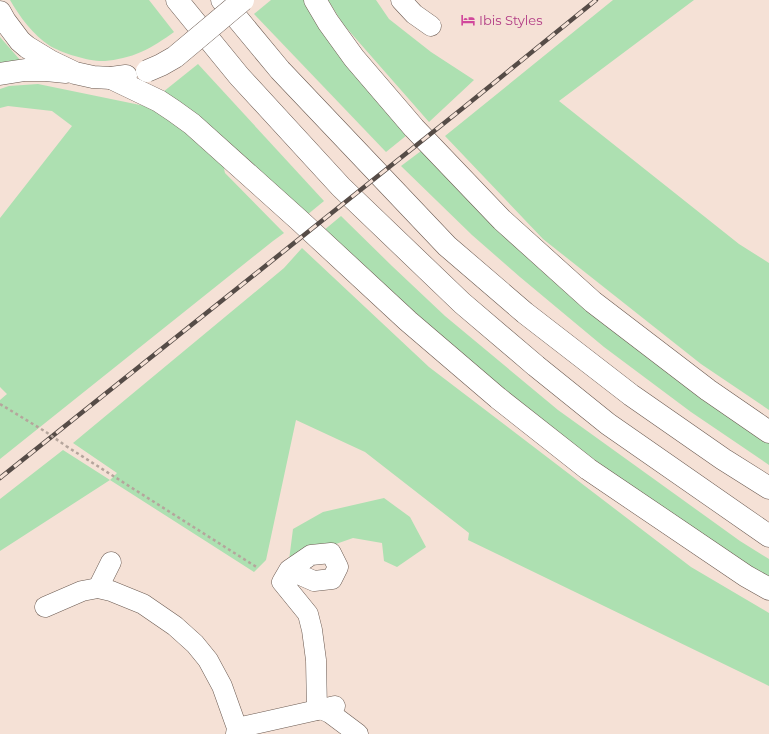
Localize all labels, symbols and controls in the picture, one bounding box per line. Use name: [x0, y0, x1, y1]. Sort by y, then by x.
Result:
hotel icon: Ibis Styles: [460, 12, 476, 28]
place label: Ibis Styles: [479, 12, 543, 28]

